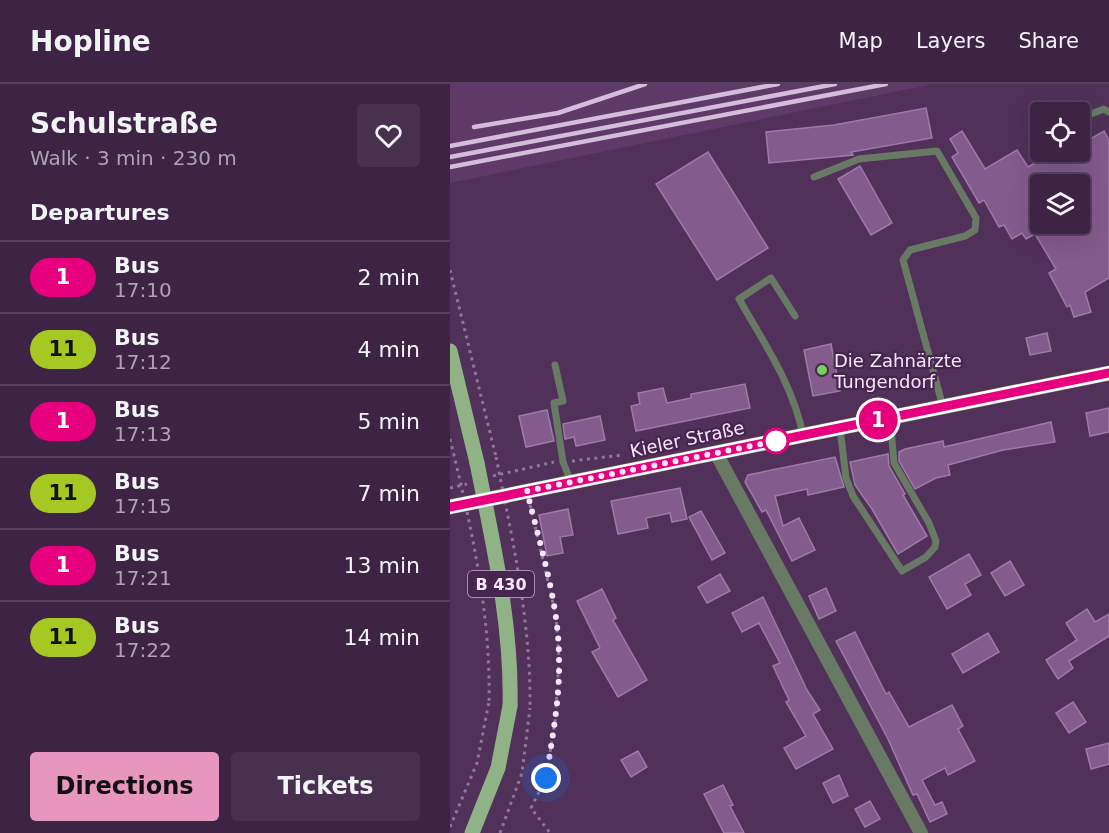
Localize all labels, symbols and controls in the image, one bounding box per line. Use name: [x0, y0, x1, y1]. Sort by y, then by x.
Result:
text: Hopline: [30, 25, 151, 58]
text: Map: [839, 29, 883, 53]
text: Layers: [916, 29, 985, 53]
text: Share: [1018, 29, 1079, 53]
map controls: [1030, 102, 1090, 234]
button: locate: [1030, 102, 1090, 162]
button: heart: [357, 104, 420, 167]
text: Schulstraße: [30, 107, 218, 140]
text: Walk · 3 min · 230 m: [30, 146, 237, 170]
button: layers: [1030, 174, 1090, 234]
text: Departures: [30, 200, 170, 225]
text: Bus: [114, 253, 160, 278]
text: 1: [56, 265, 70, 289]
text: 2 min: [358, 265, 420, 290]
text: 17:10: [114, 278, 172, 302]
text: Bus: [114, 325, 160, 350]
text: 11: [48, 337, 78, 361]
text: 4 min: [358, 337, 420, 362]
text: 17:12: [114, 350, 172, 374]
place label: Die Zahnärzte Tungendorf: [833, 350, 962, 392]
marker: Die Zahnärzte Tungendorf: [815, 363, 829, 377]
text: Bus: [114, 397, 160, 422]
line badge: 1: [858, 400, 898, 440]
text: 1: [871, 408, 885, 432]
text: 1: [56, 409, 70, 433]
text: 5 min: [358, 409, 420, 434]
street label: Kieler Straße: [628, 417, 746, 461]
text: 17:13: [114, 422, 172, 446]
unlabelled marker: [763, 428, 789, 454]
text: Bus: [114, 469, 160, 494]
text: 11: [48, 481, 78, 505]
text: 7 min: [358, 481, 420, 506]
text: 17:15: [114, 494, 172, 518]
text: Bus: [114, 541, 160, 566]
text: 1: [56, 553, 70, 577]
text: 13 min: [344, 553, 420, 578]
text: 17:21: [114, 566, 172, 590]
road number: B 430: [468, 571, 534, 597]
text: Bus: [114, 613, 160, 638]
text: 11: [48, 625, 78, 649]
text: 14 min: [344, 625, 420, 650]
text: 17:22: [114, 638, 172, 662]
button: Directions: [30, 752, 219, 821]
button: Tickets: [231, 752, 420, 821]
your location: [531, 763, 561, 793]

